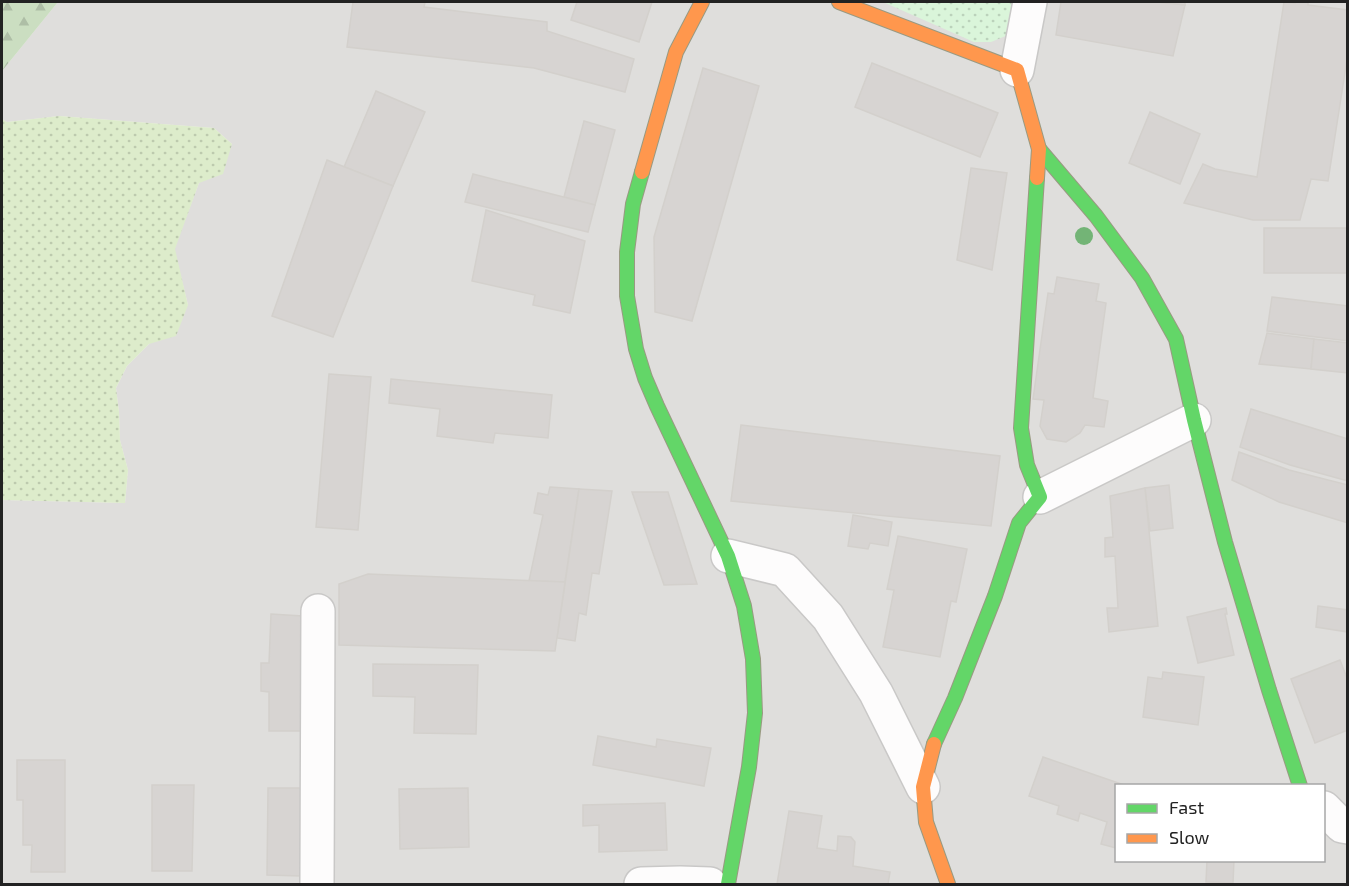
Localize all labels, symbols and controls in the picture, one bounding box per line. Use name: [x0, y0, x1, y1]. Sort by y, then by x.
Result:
legend: [1115, 784, 1325, 862]
text: Fast: [1169, 796, 1204, 818]
text: Slow: [1169, 826, 1210, 848]

